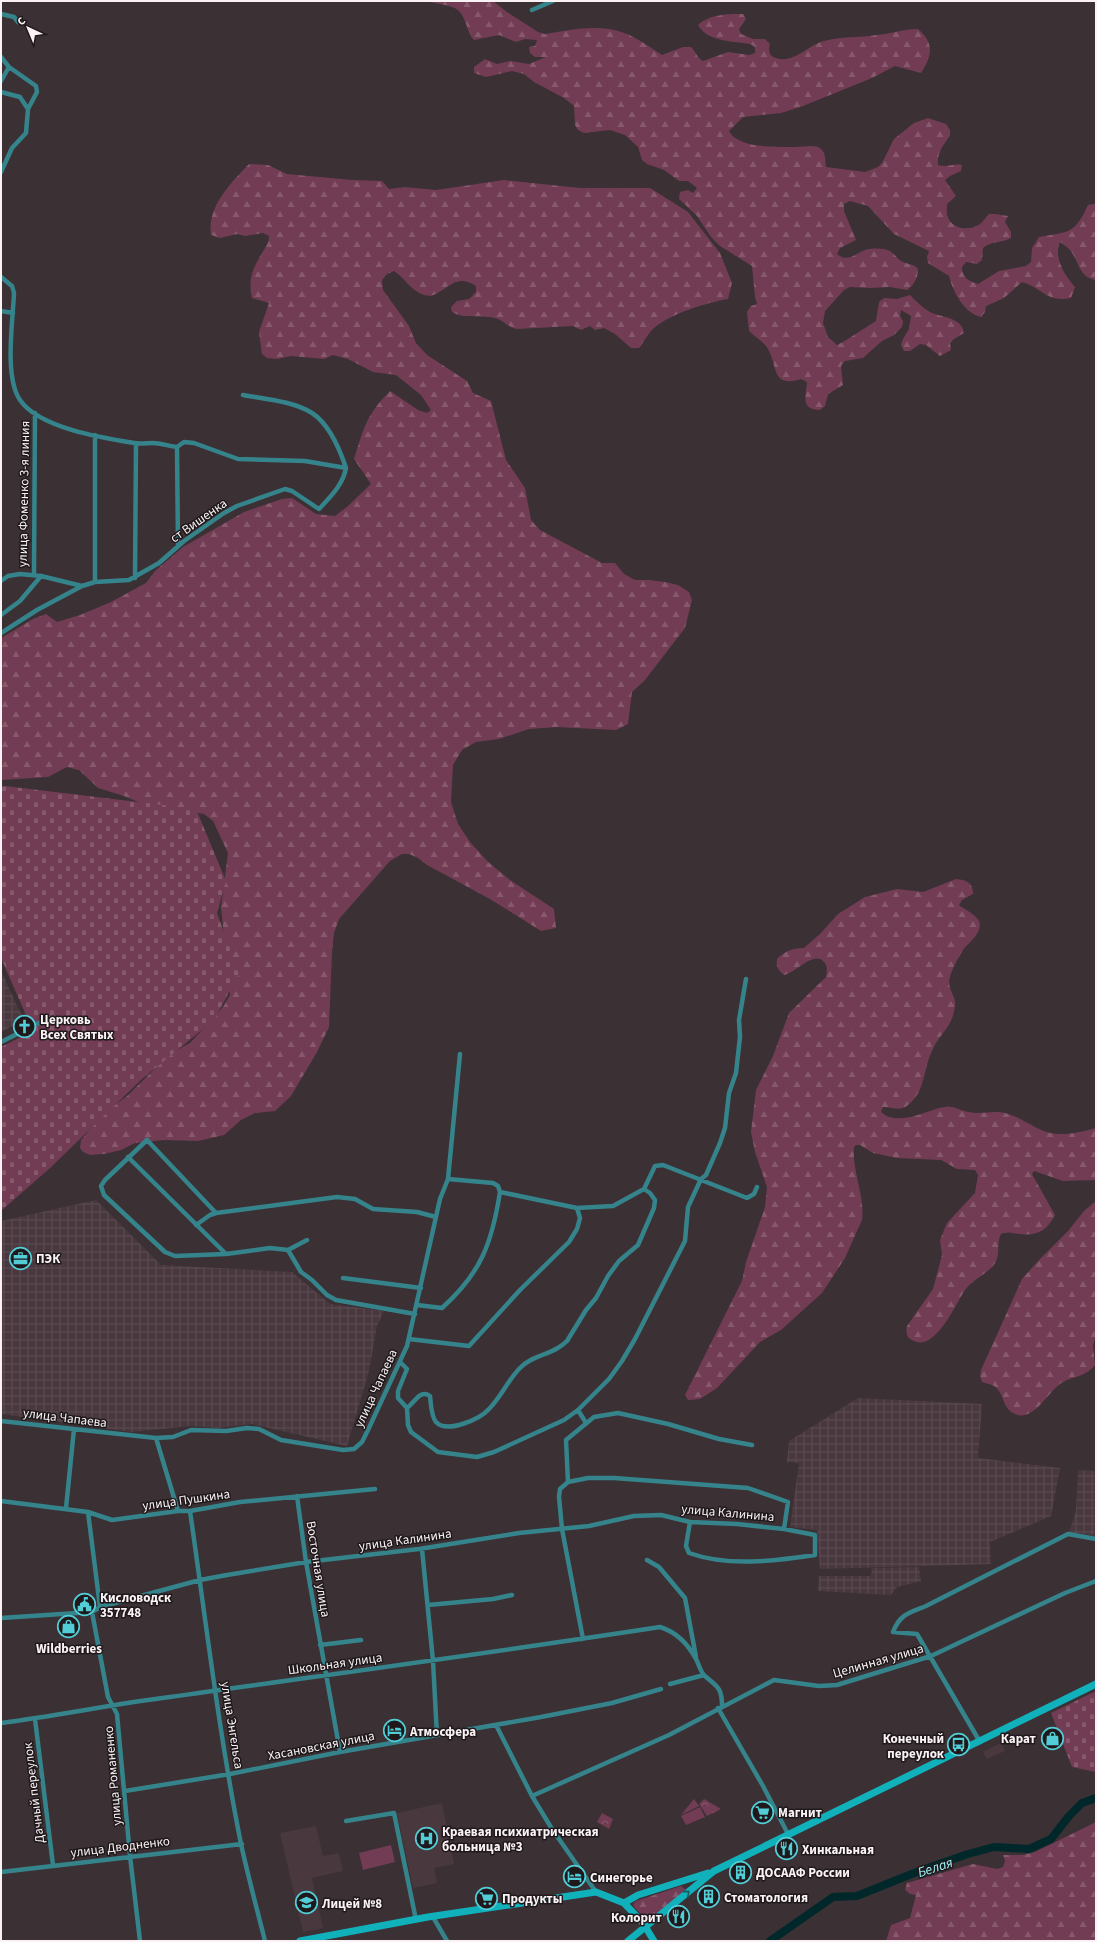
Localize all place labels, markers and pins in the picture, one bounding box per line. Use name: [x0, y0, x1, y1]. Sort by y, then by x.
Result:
place label: Церковь Всех Святых: [40, 1011, 114, 1044]
church icon: Церковь Всех Святых: [11, 1013, 37, 1039]
office icon: ПЭК: [8, 1245, 34, 1271]
place label: ПЭК: [36, 1250, 61, 1268]
place label: Кисловодск 357748: [100, 1589, 172, 1622]
public building icon: Кисловодск 357748: [72, 1591, 98, 1617]
shop icon: Wildberries: [56, 1613, 82, 1639]
place label: Wildberries: [36, 1640, 102, 1658]
hotel icon: Атмосфера: [381, 1718, 407, 1744]
place label: Атмосфера: [409, 1723, 476, 1741]
shop icon: Карат: [1039, 1725, 1065, 1751]
place label: Конечный переулок: [883, 1730, 945, 1763]
place label: Карат: [1001, 1730, 1037, 1748]
bus stop icon: Конечный переулок: [946, 1732, 972, 1758]
supermarket icon: Магнит: [749, 1799, 775, 1825]
place label: Магнит: [778, 1804, 823, 1822]
place label: Краевая психиатрическая больница №3: [442, 1823, 599, 1856]
hospital icon: Краевая психиатрическая больница №3: [413, 1825, 439, 1851]
restaurant icon: Хинкальная: [773, 1836, 799, 1862]
place label: Хинкальная: [802, 1841, 874, 1859]
building icon: ДОСААФ России: [728, 1859, 754, 1885]
hotel icon: Синегорье: [561, 1864, 587, 1890]
place label: ДОСААФ России: [756, 1864, 850, 1882]
place label: Синегорье: [590, 1869, 653, 1887]
building icon: Стоматология: [696, 1884, 722, 1910]
supermarket icon: Продукты: [474, 1885, 500, 1911]
place label: Стоматология: [724, 1889, 808, 1907]
school or university icon: Лицей №8: [294, 1890, 320, 1916]
place label: Продукты: [502, 1890, 562, 1908]
place label: Лицей №8: [321, 1895, 382, 1913]
restaurant icon: Колорит: [665, 1904, 691, 1930]
place label: Колорит: [611, 1909, 663, 1927]

